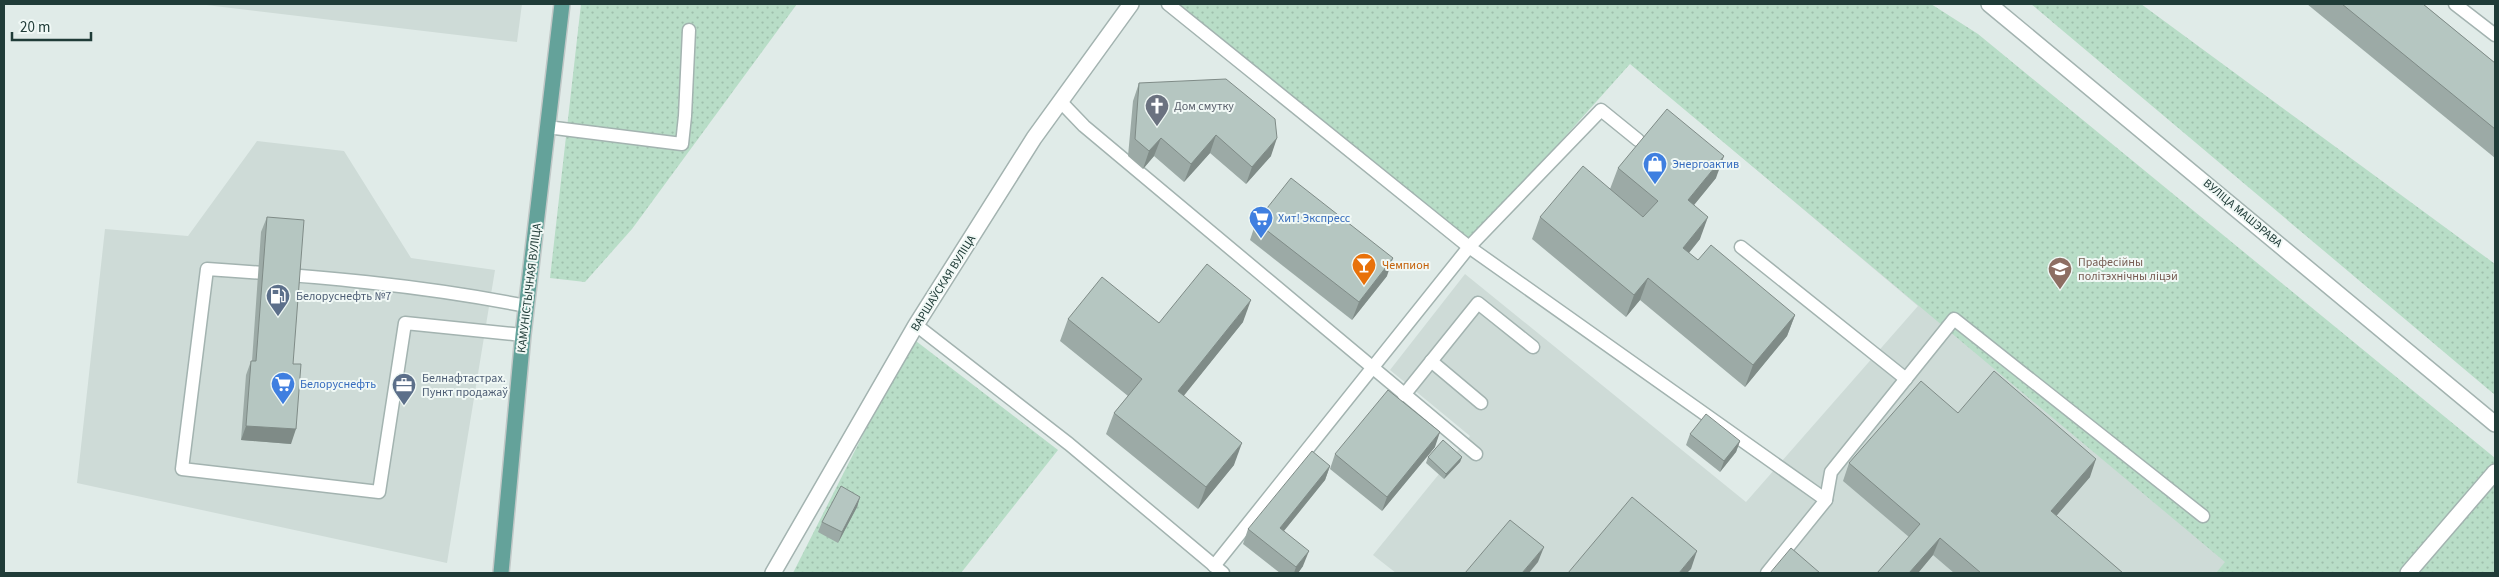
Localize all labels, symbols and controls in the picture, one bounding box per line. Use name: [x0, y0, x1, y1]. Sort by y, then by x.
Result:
scale bar: [12, 10, 91, 42]
text: 20 m: [20, 17, 50, 38]
church icon: Дом смутку: [1144, 93, 1170, 127]
place label: Дом смутку: [1174, 98, 1234, 115]
shop icon: Энергоактив: [1642, 151, 1668, 185]
place label: Энергоактив: [1672, 156, 1739, 173]
street label: ВУЛІЦА МАШЭРАВА: [2199, 175, 2286, 252]
supermarket icon: Хит! Экспресс: [1248, 205, 1274, 239]
place label: Хит! Экспресс: [1278, 210, 1351, 227]
street label: КАМУНІСТЫЧНАЯ ВУЛІЦА: [513, 222, 546, 354]
street label: ВАРШАЎСКАЯ ВУЛІЦА: [907, 231, 980, 335]
bar icon: Чемпион: [1351, 252, 1377, 286]
place label: Прафесійны політэхнічны ліцэй: [2078, 254, 2178, 285]
school or university icon: Прафесійны політэхнічны ліцэй: [2047, 256, 2073, 290]
place label: Чемпион: [1382, 257, 1429, 274]
fuel station icon: Белоруснефть №7: [265, 283, 291, 317]
place label: Белоруснефть №7: [296, 288, 391, 305]
place label: Белнафтастрах. Пункт продажаў: [422, 370, 508, 401]
supermarket icon: Белоруснефть: [270, 371, 296, 405]
office icon: Белнафтастрах. Пункт продажаў: [391, 372, 417, 406]
place label: Белоруснефть: [300, 376, 376, 393]

